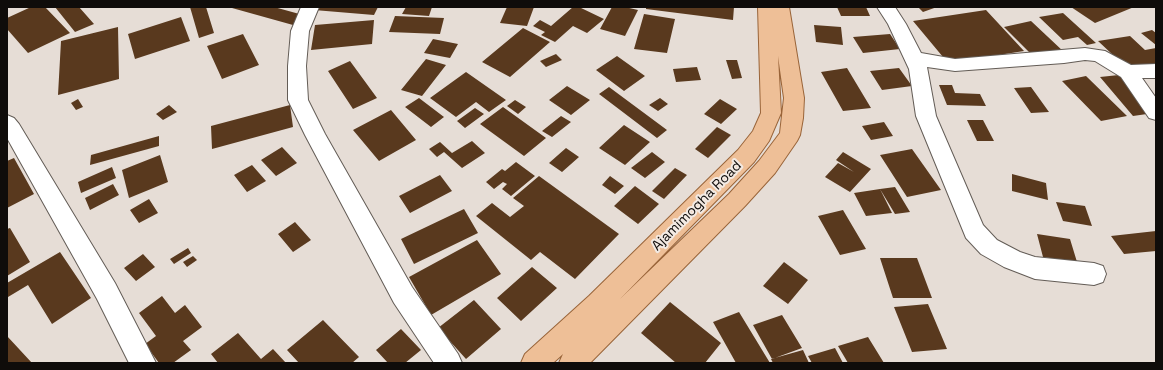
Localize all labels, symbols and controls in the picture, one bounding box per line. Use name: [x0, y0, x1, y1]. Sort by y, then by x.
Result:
street label: Ajamimogha Road: [649, 158, 745, 254]

